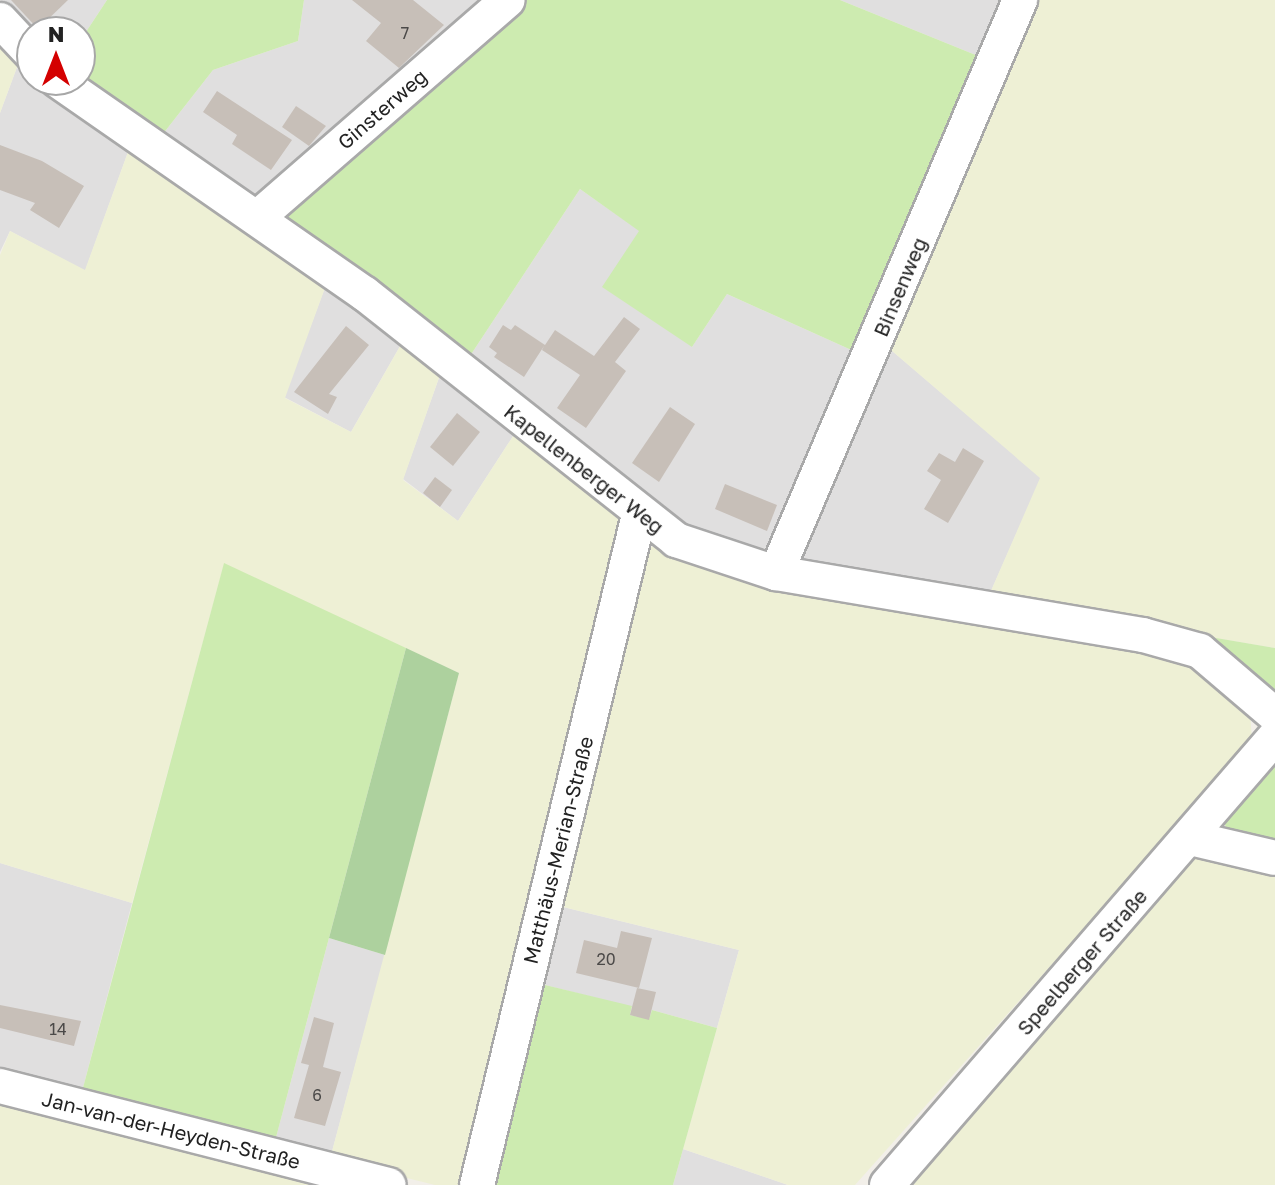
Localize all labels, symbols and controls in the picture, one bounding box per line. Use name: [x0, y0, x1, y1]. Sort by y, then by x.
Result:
north arrow: [16, 16, 96, 96]
text: N: [48, 20, 64, 47]
house number: 7: [401, 23, 409, 43]
street label: Ginsterweg: [333, 64, 431, 154]
street label: Binsenweg: [868, 234, 932, 340]
street label: Kapellenberger Weg: [499, 399, 669, 539]
street label: Matthäus-Merian-Straße: [518, 734, 598, 966]
street label: Speelberger Straße: [1012, 884, 1152, 1040]
house number: 20: [596, 949, 616, 969]
house number: 14: [49, 1019, 67, 1039]
house number: 6: [312, 1085, 322, 1105]
street label: Jan-van-der-Heyden-Straße: [39, 1086, 303, 1174]

